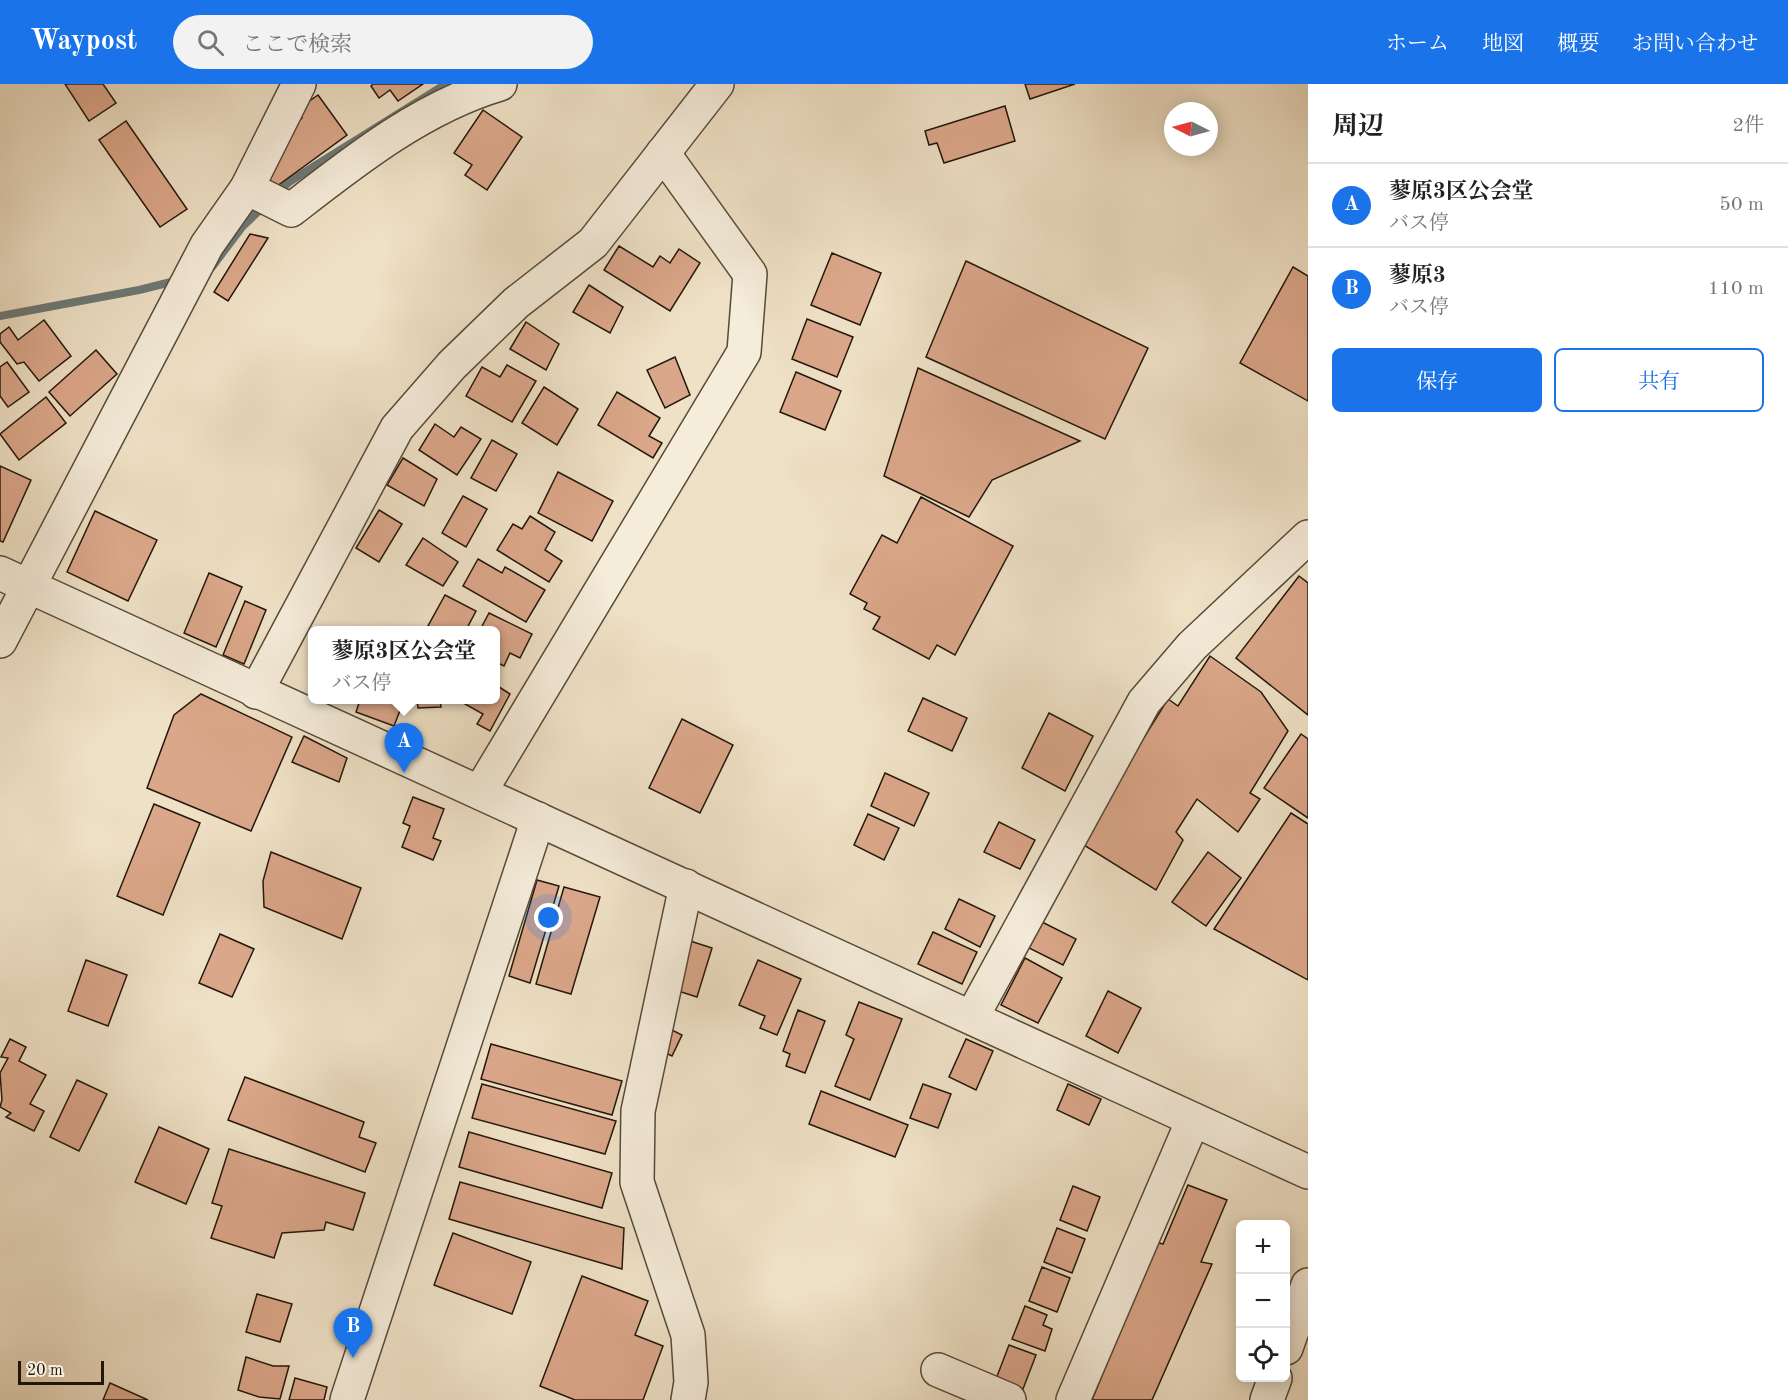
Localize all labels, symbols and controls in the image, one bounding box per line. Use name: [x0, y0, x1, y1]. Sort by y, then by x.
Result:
search box: [173, 15, 593, 69]
icon: search: [194, 26, 227, 59]
text: Waypost: [30, 28, 137, 56]
text: ここで検索: [242, 34, 352, 56]
text: ホーム: [1386, 34, 1449, 55]
text: 地図: [1482, 34, 1524, 55]
text: 概要: [1557, 34, 1599, 55]
text: お問い合わせ: [1632, 34, 1758, 55]
north arrow: [1164, 102, 1218, 156]
text: 周辺: [1332, 114, 1384, 140]
text: 2件: [1732, 116, 1764, 136]
text: 蓼原3区公会堂: [1389, 181, 1534, 203]
text: A: [1344, 195, 1359, 215]
text: 50 m: [1719, 195, 1764, 215]
text: バス停: [1389, 214, 1449, 234]
text: 蓼原3: [1389, 265, 1446, 287]
text: B: [1344, 279, 1359, 299]
text: 110 m: [1708, 279, 1764, 299]
text: バス停: [1389, 298, 1449, 318]
button: 保存: [1332, 348, 1542, 412]
button: 共有: [1554, 348, 1764, 412]
popup: [308, 626, 500, 704]
text: 蓼原3区公会堂: [332, 641, 476, 663]
text: バス停: [332, 674, 392, 694]
pin: A: [384, 724, 424, 773]
your location: [534, 903, 563, 932]
map controls: [1236, 1220, 1290, 1382]
button: +: [1236, 1220, 1290, 1274]
button: −: [1236, 1274, 1290, 1328]
pin: B: [334, 1308, 372, 1358]
button: locate: [1236, 1328, 1290, 1382]
scale bar: [18, 1358, 104, 1386]
text: 20 m: [27, 1363, 63, 1379]

